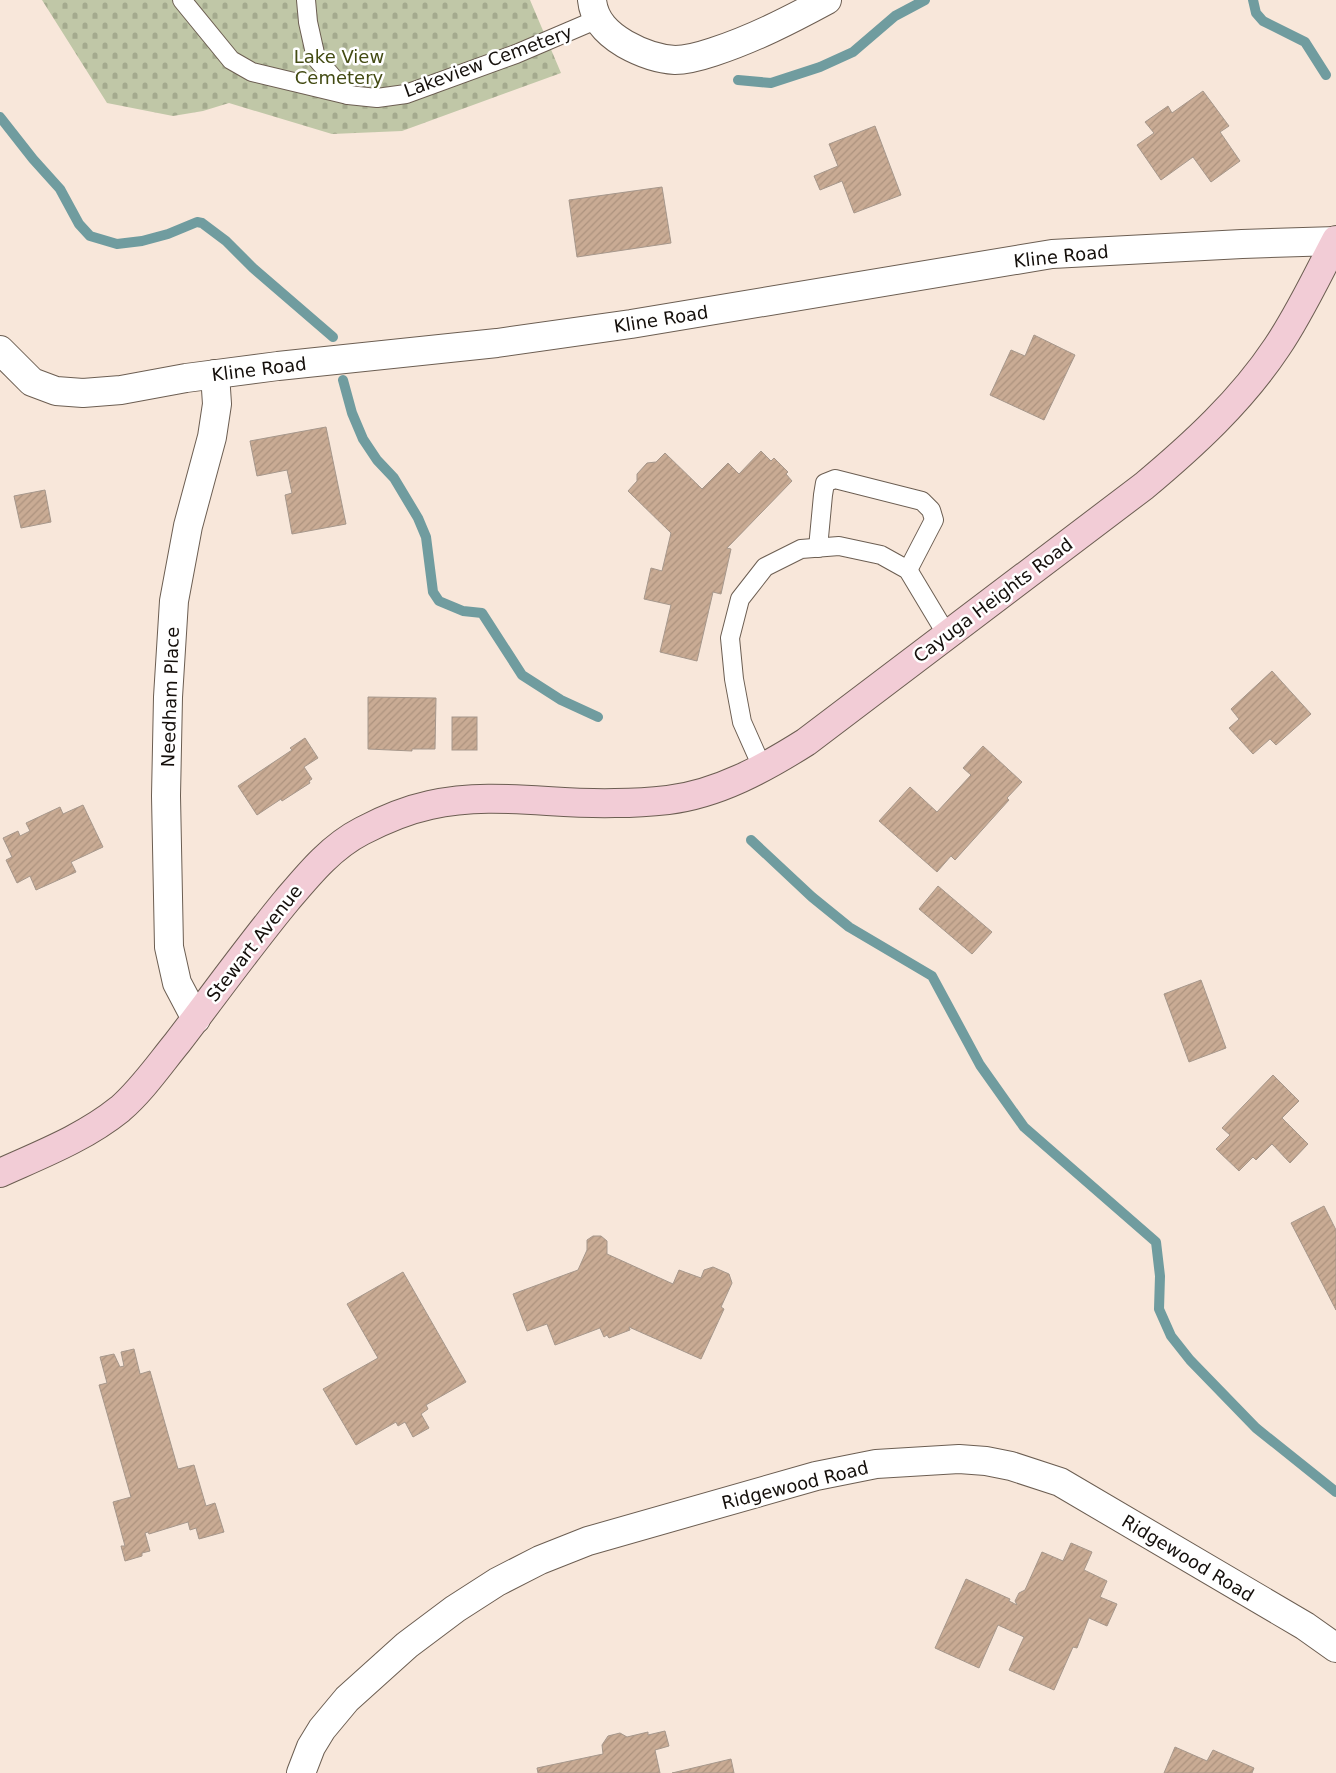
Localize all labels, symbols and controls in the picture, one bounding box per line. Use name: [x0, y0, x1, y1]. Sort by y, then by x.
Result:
street label: Lakeview Cemetery: [401, 21, 575, 101]
park label: Lake View Cemetery: [294, 46, 384, 88]
street label: Kline Road: [1013, 241, 1109, 271]
street label: Kline Road: [612, 301, 710, 337]
street label: Kline Road: [210, 353, 308, 385]
street label: Cayuga Heights Road: [909, 533, 1077, 667]
street label: Needham Place: [157, 626, 183, 768]
street label: Stewart Avenue: [202, 880, 306, 1006]
street label: Ridgewood Road: [719, 1457, 871, 1513]
street label: Ridgewood Road: [1118, 1510, 1258, 1606]

